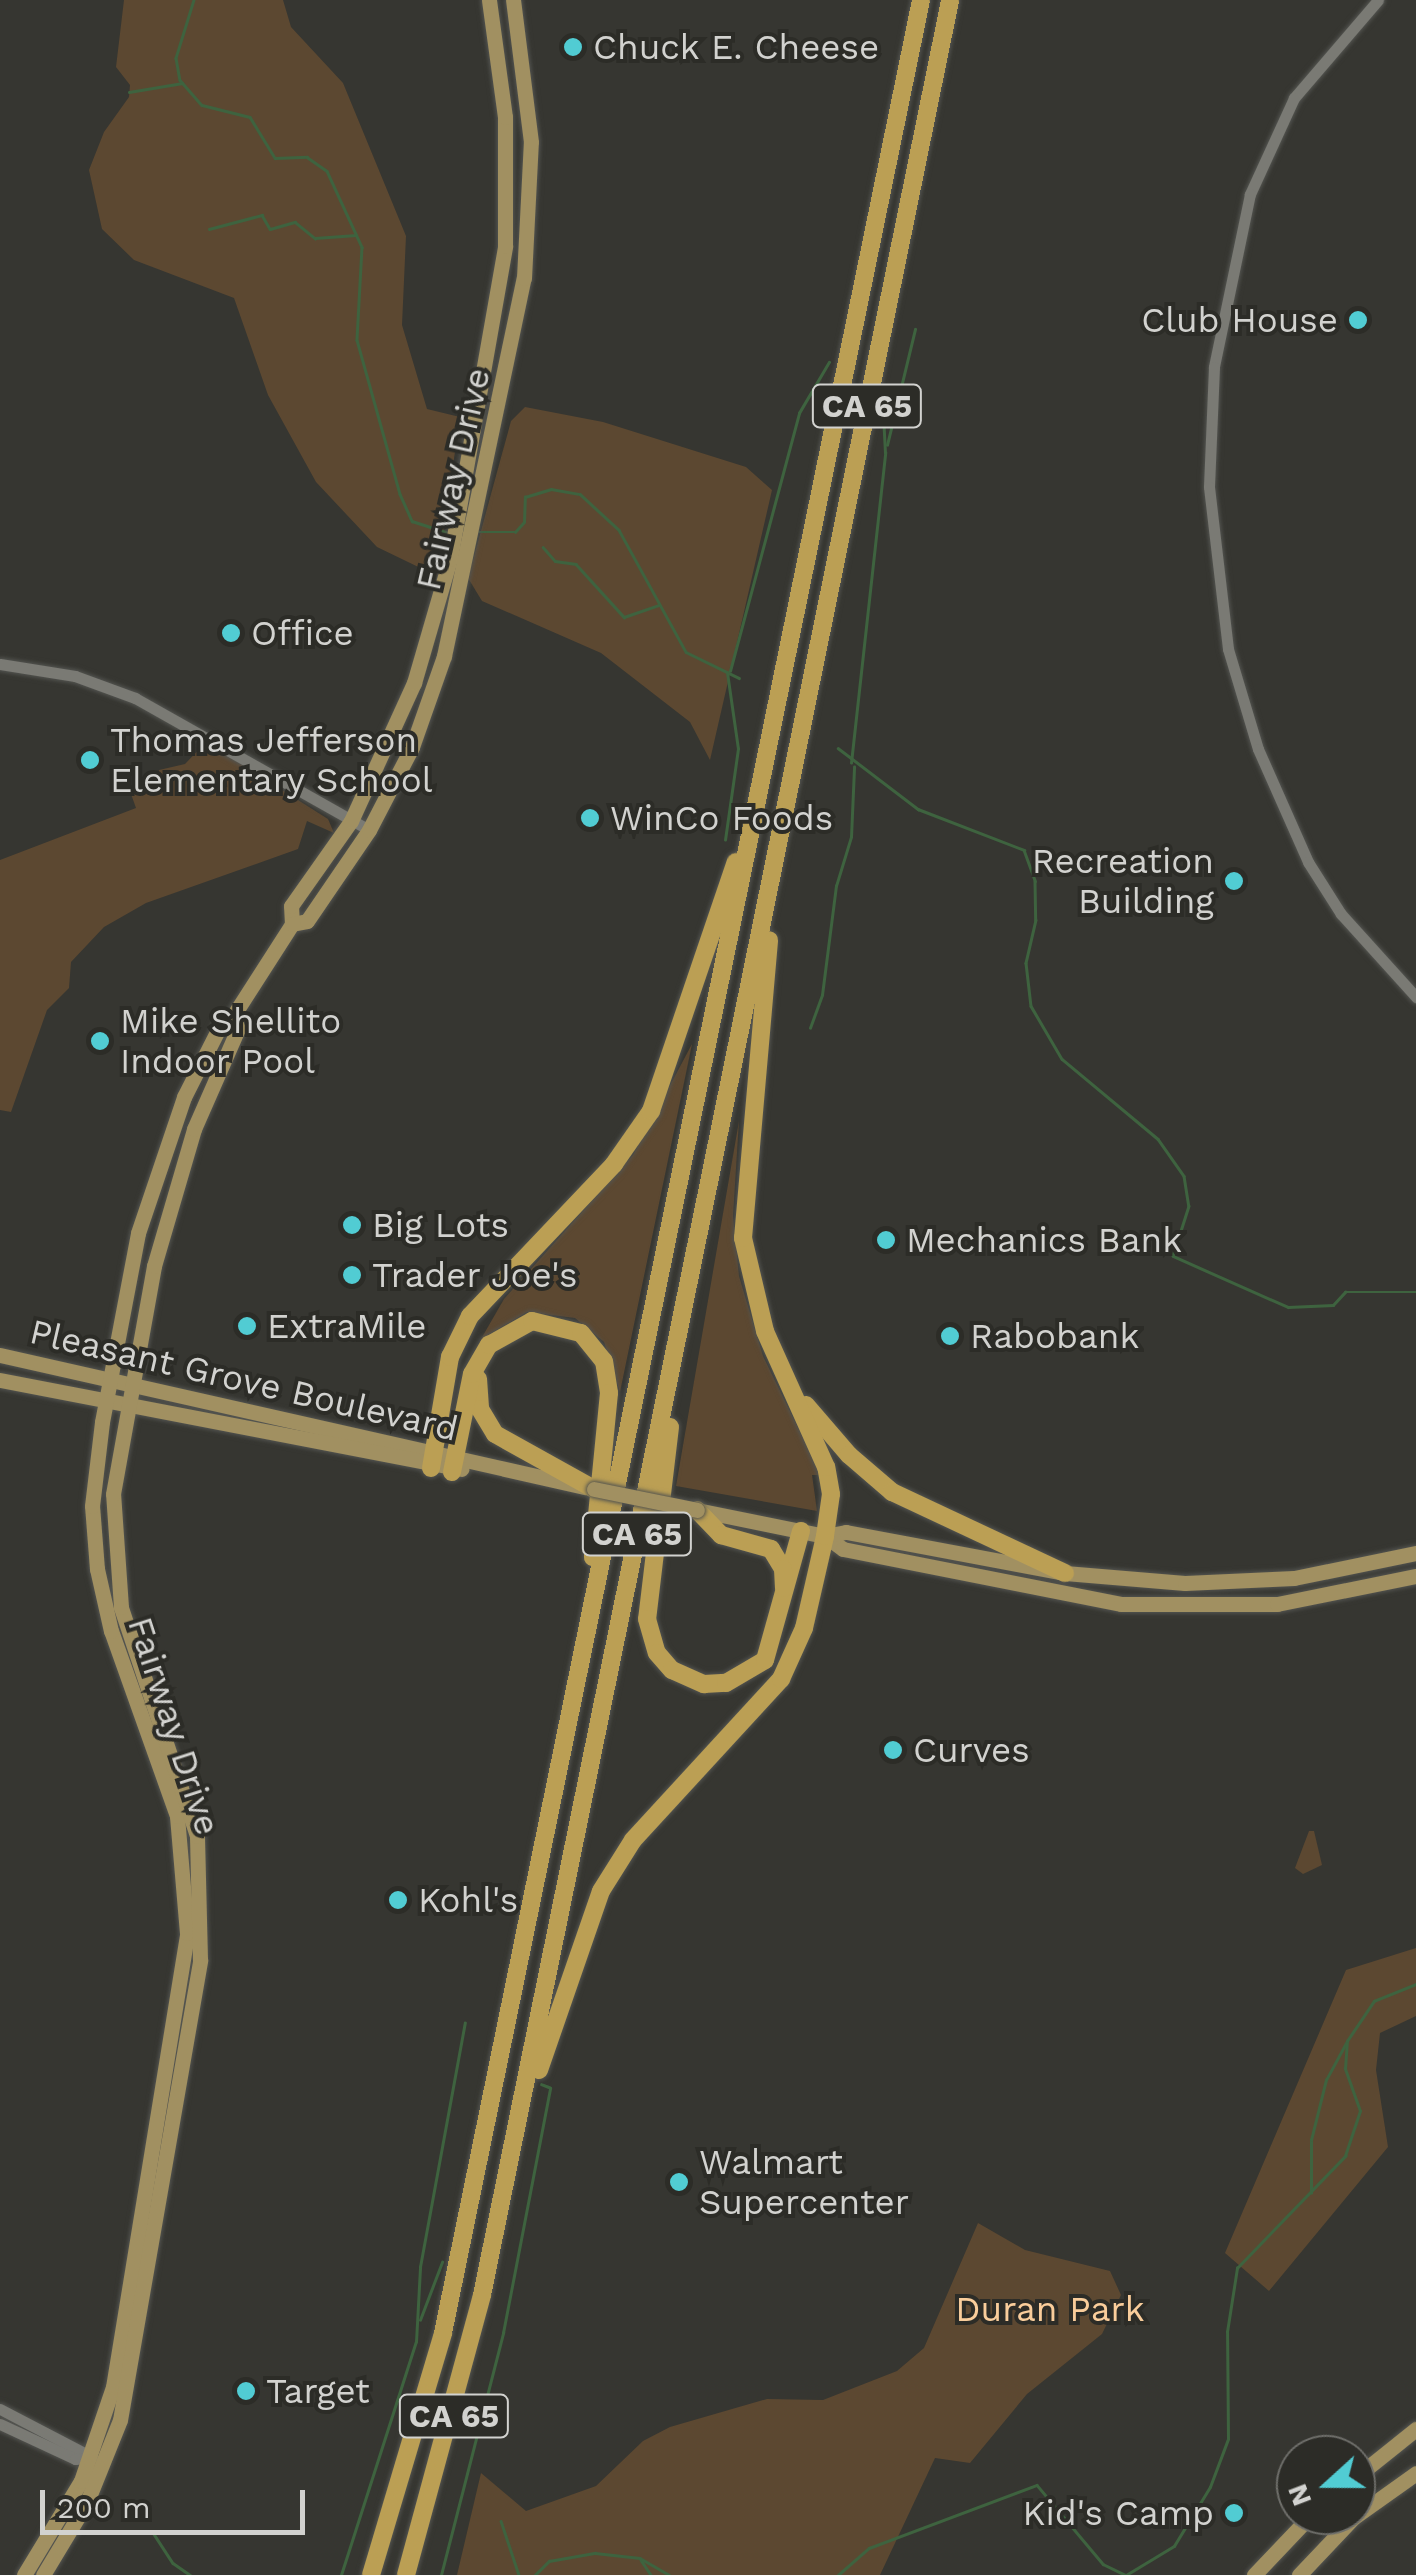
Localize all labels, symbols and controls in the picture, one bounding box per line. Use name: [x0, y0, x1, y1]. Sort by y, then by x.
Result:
place label: Chuck E. Cheese: [593, 26, 880, 68]
marker: Chuck E. Cheese: [562, 36, 584, 58]
place label: Club House: [1141, 299, 1338, 341]
marker: Club House: [1347, 309, 1369, 331]
street label: Fairway Drive: [407, 363, 499, 595]
road number: CA 65: [810, 379, 924, 433]
place label: Office: [251, 612, 354, 654]
marker: Office: [220, 622, 242, 644]
place label: Thomas Jefferson Elementary School: [110, 719, 433, 801]
marker: Thomas Jefferson Elementary School: [79, 749, 101, 771]
place label: WinCo Foods: [610, 797, 833, 839]
marker: WinCo Foods: [579, 807, 601, 829]
place label: Recreation Building: [1032, 840, 1214, 922]
marker: Recreation Building: [1223, 870, 1245, 892]
place label: Mike Shellito Indoor Pool: [120, 1000, 341, 1082]
marker: Mike Shellito Indoor Pool: [89, 1030, 111, 1052]
place label: Big Lots: [372, 1204, 509, 1246]
marker: Big Lots: [341, 1214, 363, 1236]
place label: Mechanics Bank: [906, 1219, 1182, 1261]
marker: Mechanics Bank: [875, 1229, 897, 1251]
place label: Trader Joe's: [372, 1254, 579, 1296]
marker: Trader Joe's: [341, 1264, 363, 1286]
place label: ExtraMile: [267, 1305, 426, 1347]
street label: Pleasant Grove Boulevard: [26, 1310, 462, 1450]
marker: ExtraMile: [236, 1315, 258, 1337]
place label: Rabobank: [970, 1315, 1139, 1357]
marker: Rabobank: [939, 1325, 961, 1347]
road number: CA 65: [580, 1507, 694, 1561]
street label: Fairway Drive: [119, 1611, 229, 1841]
place label: Curves: [913, 1729, 1030, 1771]
marker: Curves: [882, 1739, 904, 1761]
place label: Kohl's: [418, 1879, 518, 1921]
marker: Kohl's: [387, 1889, 409, 1911]
place label: Walmart Supercenter: [699, 2141, 909, 2223]
marker: Walmart Supercenter: [668, 2171, 690, 2193]
park label: Duran Park: [955, 2288, 1145, 2330]
place label: Target: [266, 2370, 370, 2412]
marker: Target: [235, 2380, 257, 2402]
road number: CA 65: [396, 2389, 512, 2443]
north arrow: [1276, 2435, 1376, 2535]
scale bar: [45, 2470, 310, 2532]
text: N: [1280, 2480, 1319, 2511]
text: 200 m: [57, 2490, 151, 2525]
place label: Kid's Camp: [1023, 2492, 1214, 2534]
marker: Kid's Camp: [1223, 2502, 1245, 2524]

